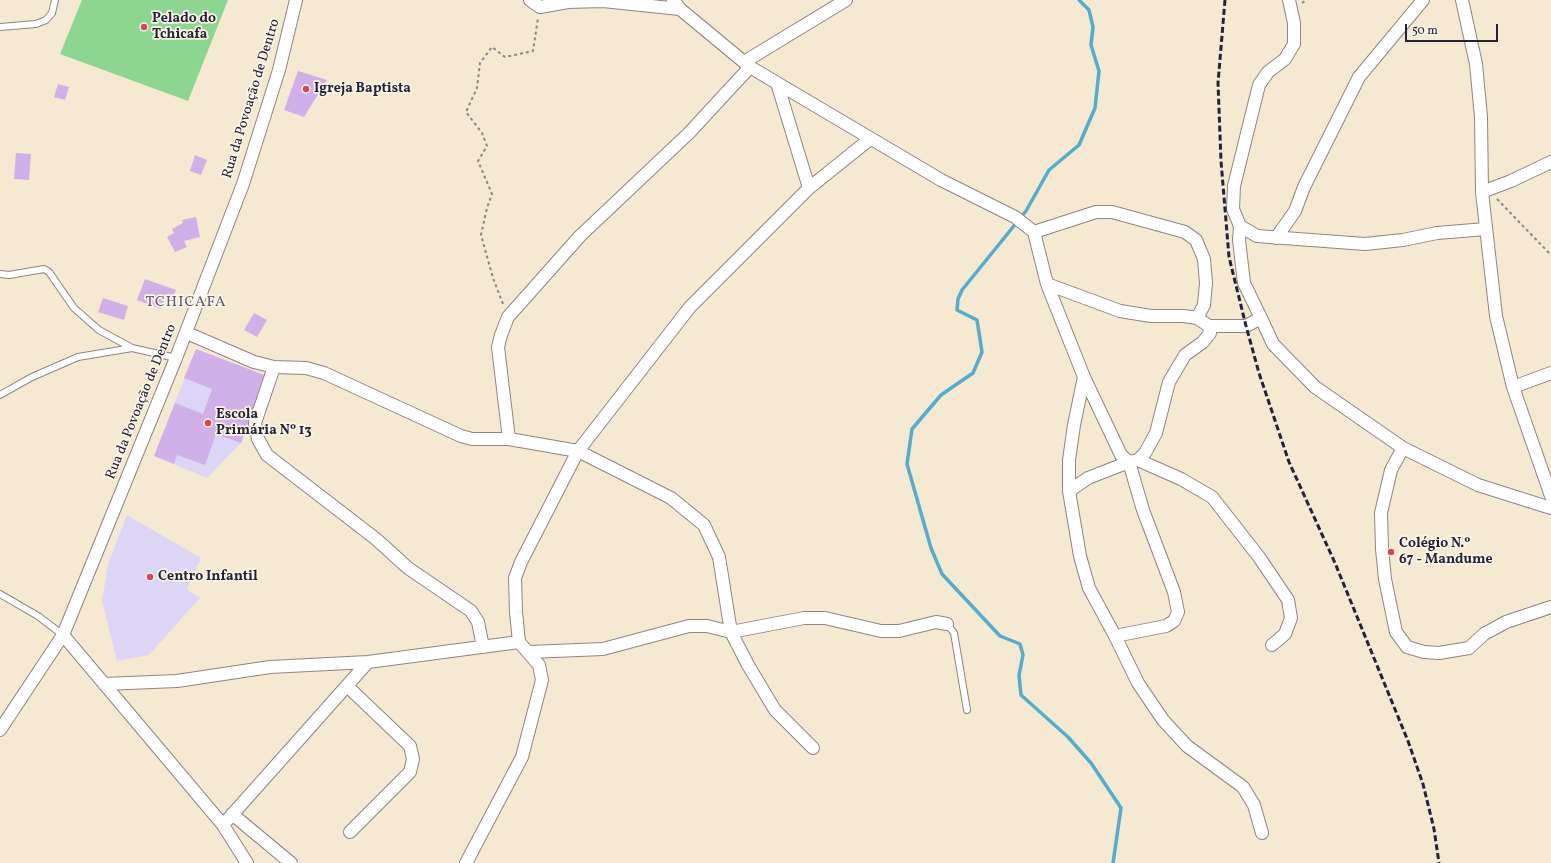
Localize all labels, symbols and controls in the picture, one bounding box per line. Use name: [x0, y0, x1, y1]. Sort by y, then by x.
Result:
place label: Pelado do Tchicafa: [152, 11, 216, 44]
scale bar: [1407, 16, 1500, 42]
street label: Rua da Povoação de Dentro: [220, 17, 284, 181]
marker: Pelado do Tchicafa: [139, 22, 149, 32]
text: 50 m: [1412, 23, 1438, 39]
place label: Igreja Baptista: [314, 81, 411, 97]
marker: Igreja Baptista: [301, 84, 311, 94]
district label: TCHICAFA: [145, 294, 227, 312]
street label: Rua da Povoação de Dentro: [103, 322, 181, 482]
place label: Escola Primária Nº 13: [216, 407, 312, 440]
marker: Escola Primária Nº 13: [203, 418, 213, 428]
place label: Colégio N.º 67 - Mandume: [1399, 536, 1493, 568]
marker: Colégio N.º 67 - Mandume: [1386, 547, 1396, 557]
place label: Centro Infantil: [158, 569, 258, 585]
marker: Centro Infantil: [145, 572, 155, 582]

